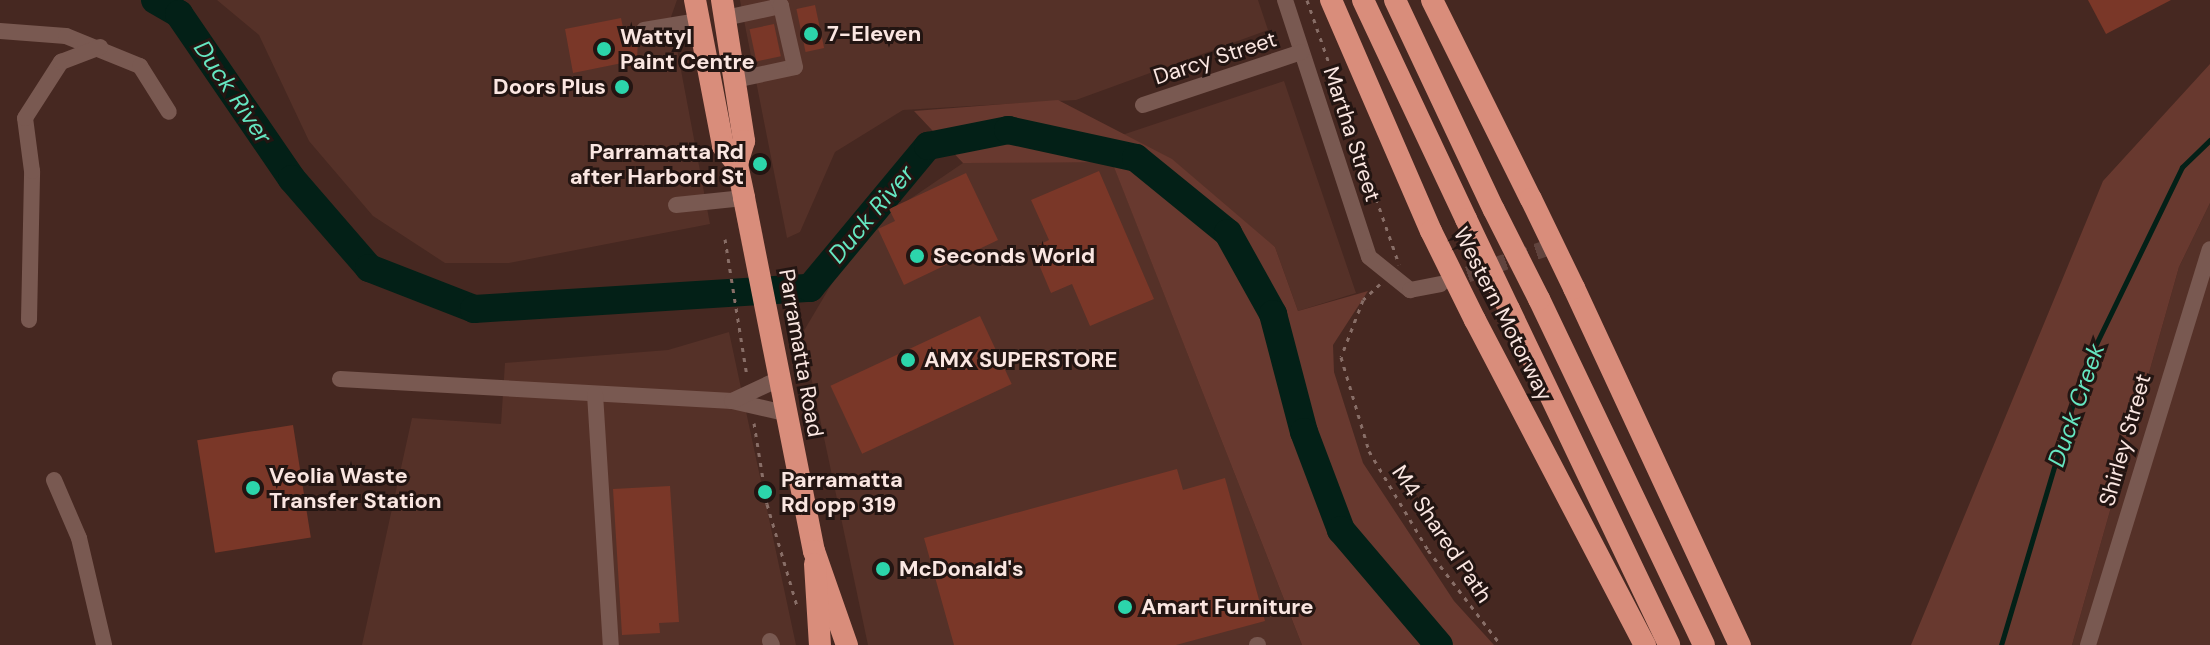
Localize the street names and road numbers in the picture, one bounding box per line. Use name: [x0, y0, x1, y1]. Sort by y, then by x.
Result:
street label: Darcy Street: [1150, 26, 1280, 90]
street label: Martha Street: [1318, 63, 1386, 205]
street label: Western Motorway: [1448, 223, 1558, 405]
street label: Parramatta Road: [773, 267, 829, 439]
street label: Shirley Street: [2094, 371, 2156, 509]
street label: M4 Shared Path: [1386, 460, 1498, 608]

